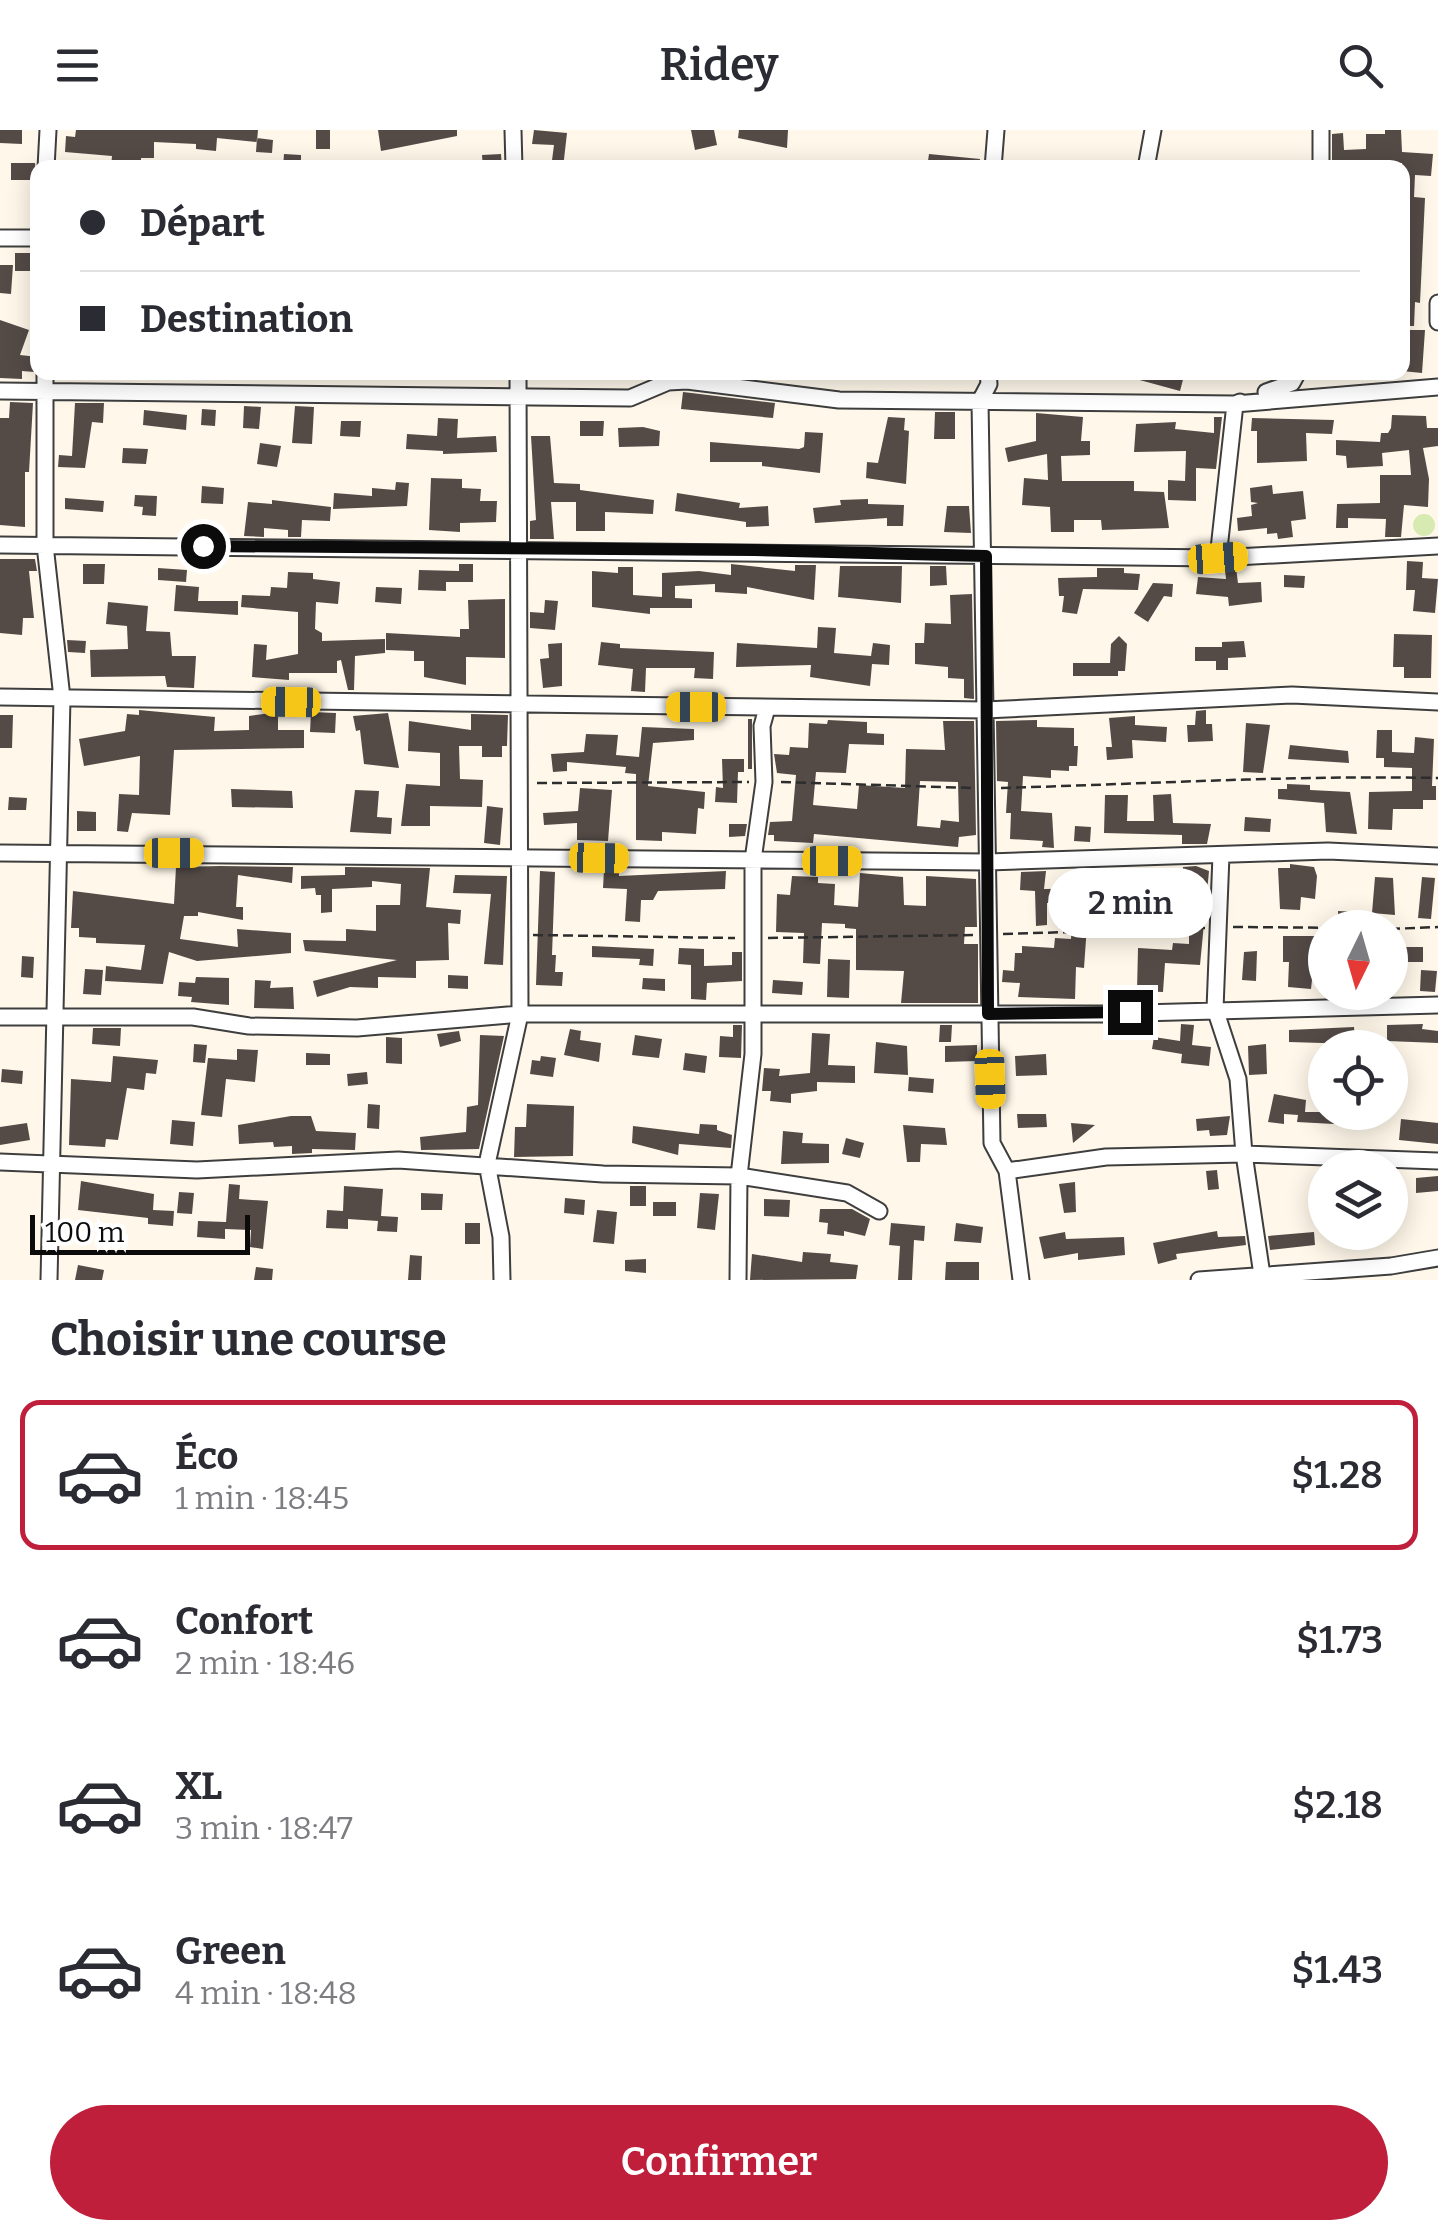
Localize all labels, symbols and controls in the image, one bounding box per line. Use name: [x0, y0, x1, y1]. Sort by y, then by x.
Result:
icon: menu: [50, 38, 105, 93]
text: Ridey: [660, 38, 778, 92]
icon: search: [1333, 38, 1388, 93]
text: Départ: [140, 200, 265, 246]
text: Destination: [140, 296, 353, 342]
route start: [181, 524, 226, 569]
car: [1187, 541, 1249, 575]
car: [261, 686, 321, 718]
car: [666, 692, 726, 722]
car: [144, 838, 204, 868]
car: [569, 842, 629, 874]
car: [802, 846, 862, 876]
callout: 2 min: [1048, 867, 1212, 937]
text: 2 min: [1088, 884, 1173, 922]
north arrow: [1308, 910, 1408, 1010]
map controls: [1308, 910, 1408, 1250]
route end: [1108, 990, 1153, 1035]
button: locate: [1308, 1030, 1408, 1130]
car: [974, 1048, 1006, 1110]
button: layers: [1308, 1150, 1408, 1250]
scale bar: [30, 1210, 250, 1254]
text: 100 m: [45, 1216, 125, 1249]
text: Choisir une course: [50, 1313, 447, 1367]
icon: car: [55, 1430, 145, 1520]
text: Éco: [175, 1433, 238, 1479]
text: $1.28: [1291, 1452, 1383, 1498]
text: 1 min · 18:45: [175, 1479, 349, 1517]
icon: car: [55, 1595, 145, 1685]
text: Confort: [175, 1598, 313, 1644]
text: $1.73: [1296, 1617, 1383, 1663]
text: 2 min · 18:46: [175, 1644, 355, 1682]
icon: car: [55, 1760, 145, 1850]
text: XL: [175, 1763, 222, 1809]
text: $2.18: [1292, 1782, 1383, 1828]
text: 3 min · 18:47: [175, 1809, 353, 1847]
icon: car: [55, 1925, 145, 2015]
text: Green: [175, 1928, 286, 1974]
text: $1.43: [1291, 1947, 1383, 1993]
text: 4 min · 18:48: [175, 1974, 357, 2012]
button: Confirmer: [50, 2105, 1388, 2220]

